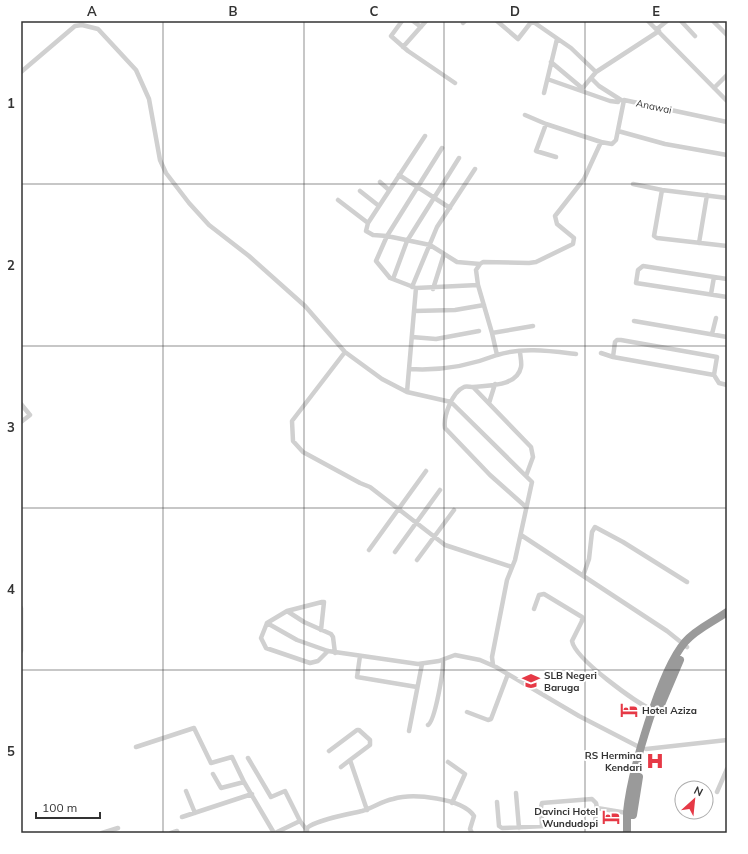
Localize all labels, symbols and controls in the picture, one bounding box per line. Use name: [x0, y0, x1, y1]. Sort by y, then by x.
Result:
text: A: [87, 3, 97, 19]
text: B: [229, 3, 238, 19]
text: C: [370, 3, 379, 19]
text: D: [510, 3, 520, 19]
text: E: [652, 3, 660, 19]
text: 1: [7, 95, 15, 111]
street label: Anawai: [635, 96, 673, 117]
text: 2: [7, 257, 15, 273]
text: 3: [7, 419, 15, 435]
text: 4: [7, 581, 15, 597]
place label: SLB Negeri Baruga: [544, 669, 597, 694]
school or university icon: SLB Negeri Baruga: [521, 671, 541, 691]
hotel icon: Hotel Aziza: [619, 700, 639, 720]
place label: Hotel Aziza: [642, 704, 697, 717]
text: 5: [7, 743, 15, 759]
place label: RS Hermina Kendari: [585, 749, 642, 774]
hospital icon: RS Hermina Kendari: [645, 751, 665, 771]
north arrow: [674, 780, 714, 820]
text: N: [692, 783, 705, 799]
scale bar: [36, 794, 100, 820]
text: 100 m: [42, 800, 77, 815]
place label: Davinci Hotel Wundudopi: [534, 805, 598, 830]
hotel icon: Davinci Hotel Wundudopi: [601, 807, 621, 827]

